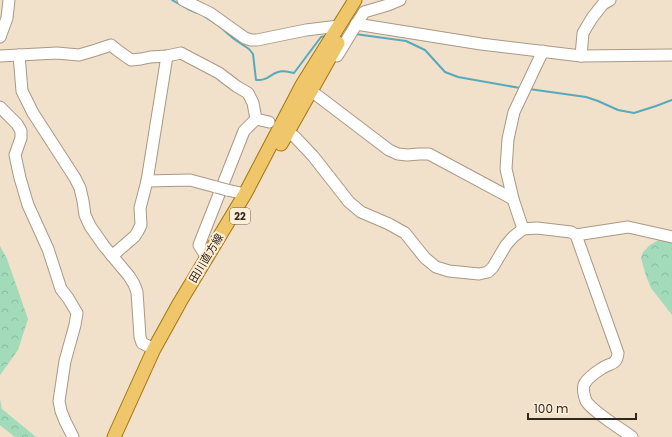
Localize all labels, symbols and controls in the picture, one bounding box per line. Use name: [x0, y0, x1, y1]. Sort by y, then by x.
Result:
road number: 22: [230, 208, 250, 224]
street label: 田川直方線: [185, 230, 227, 286]
scale bar: [528, 395, 636, 421]
text: 100 m: [534, 400, 568, 417]

